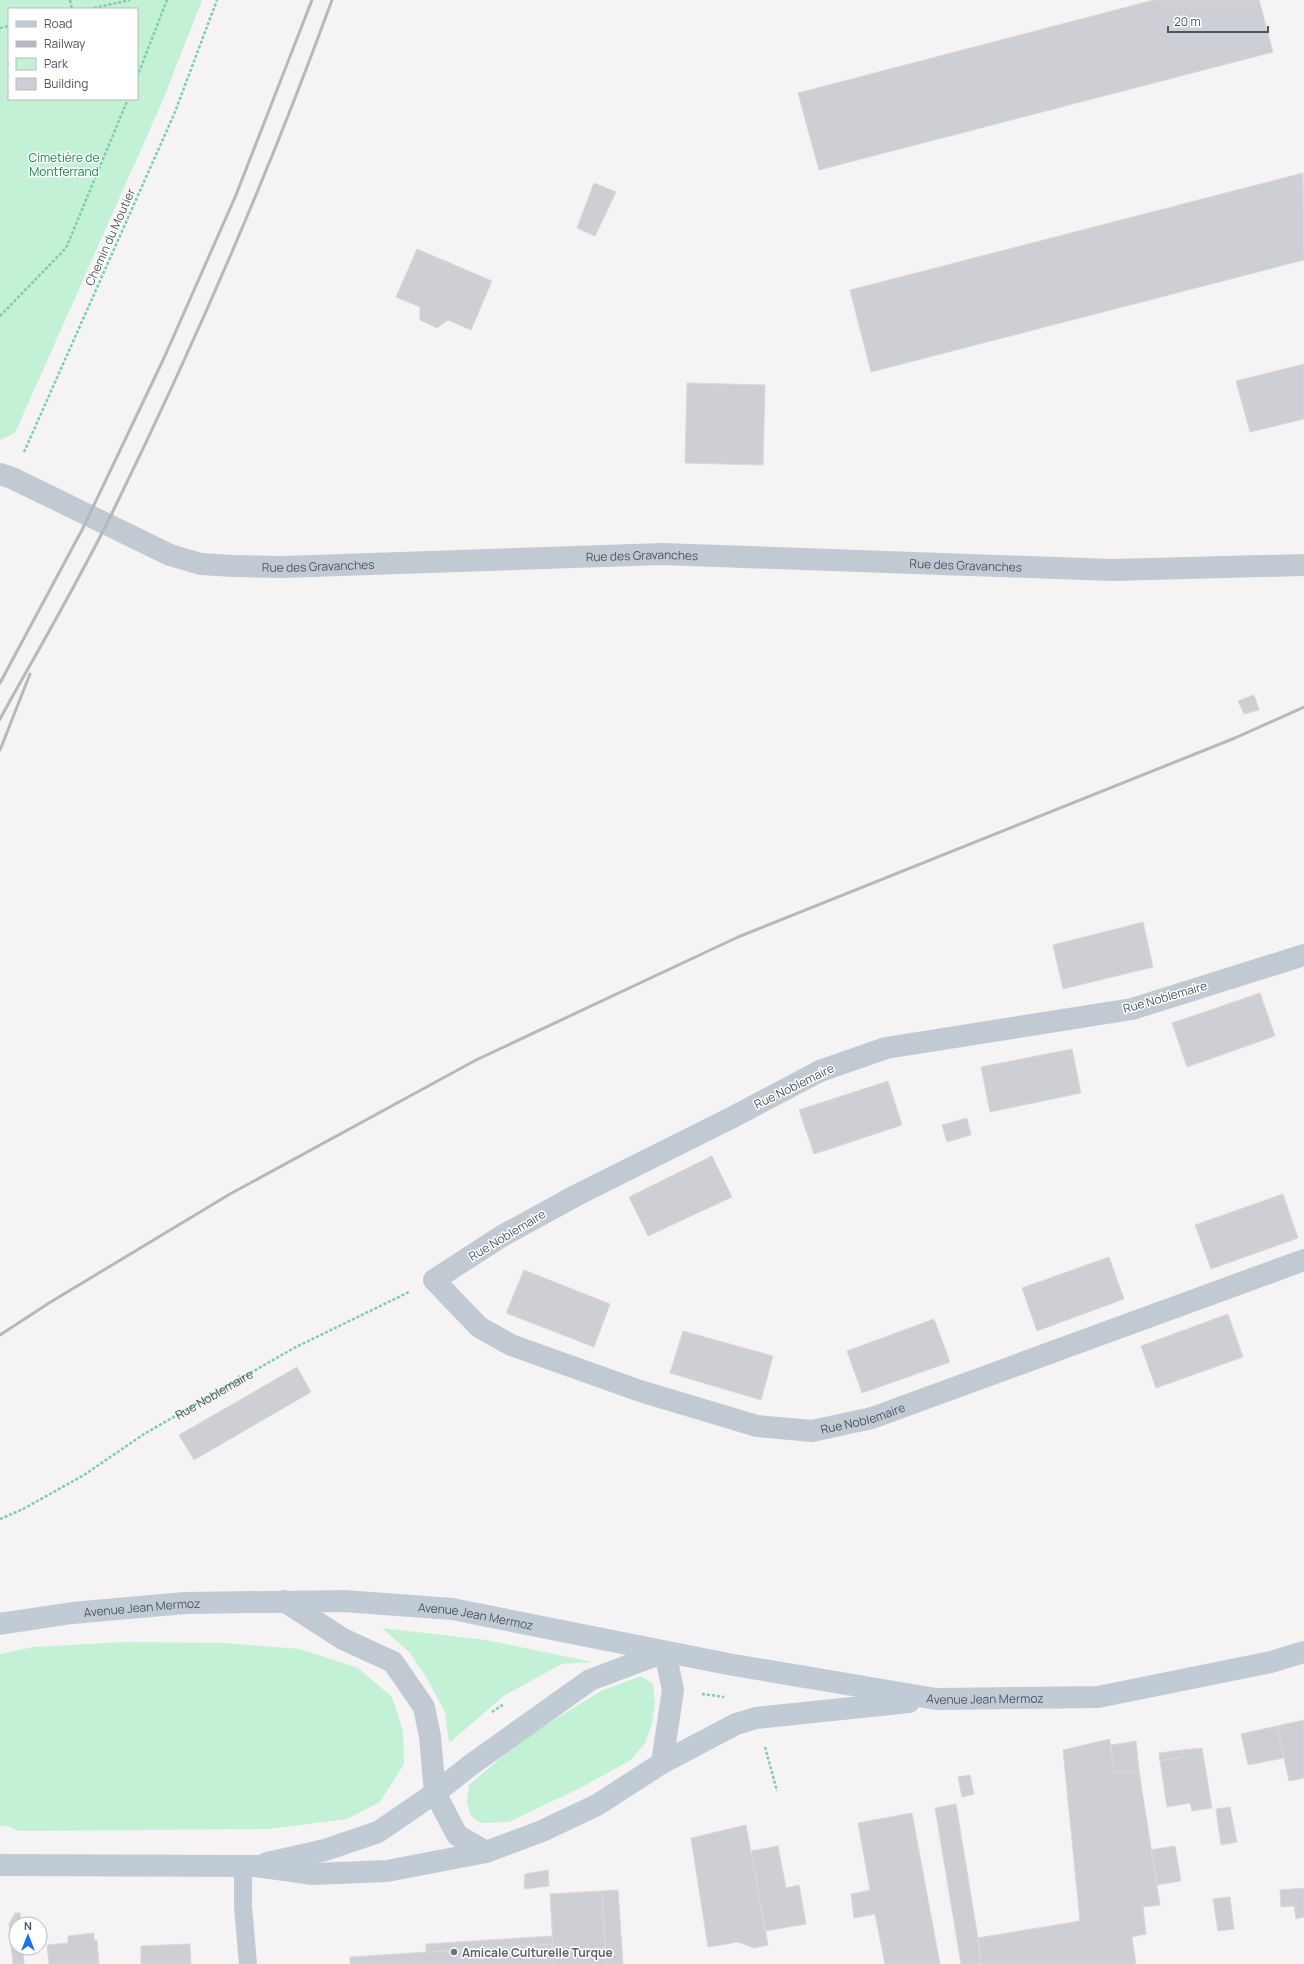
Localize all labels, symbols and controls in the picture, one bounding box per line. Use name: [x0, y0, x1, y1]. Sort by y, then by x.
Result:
legend: [8, 8, 138, 100]
scale bar: [1168, 8, 1268, 34]
text: 20 m: [1174, 13, 1201, 30]
text: Road: [44, 15, 72, 32]
text: Railway: [44, 35, 86, 52]
text: Park: [44, 55, 69, 72]
text: Building: [44, 75, 88, 92]
park label: Cimetière de Montferrand: [29, 149, 99, 180]
street label: Chemin du Moutier: [81, 185, 139, 288]
street label: Rue des Gravanches: [585, 545, 699, 565]
street label: Rue des Gravanches: [909, 554, 1022, 575]
street label: Rue des Gravanches: [262, 555, 375, 576]
street label: Rue Noblemaire: [1121, 977, 1209, 1017]
street label: Rue Noblemaire: [751, 1059, 837, 1113]
street label: Rue Noblemaire: [465, 1205, 549, 1265]
street label: Rue Noblemaire: [172, 1365, 256, 1423]
street label: Rue Noblemaire: [819, 1398, 907, 1437]
street label: Avenue Jean Mermoz: [83, 1594, 200, 1620]
street label: Avenue Jean Mermoz: [417, 1598, 535, 1634]
street label: Avenue Jean Mermoz: [925, 1689, 1044, 1708]
north arrow: [8, 1916, 48, 1956]
text: N: [24, 1918, 32, 1933]
place label: Amicale Culturelle Turque: [462, 1944, 613, 1961]
marker: Amicale Culturelle Turque: [449, 1947, 459, 1957]

